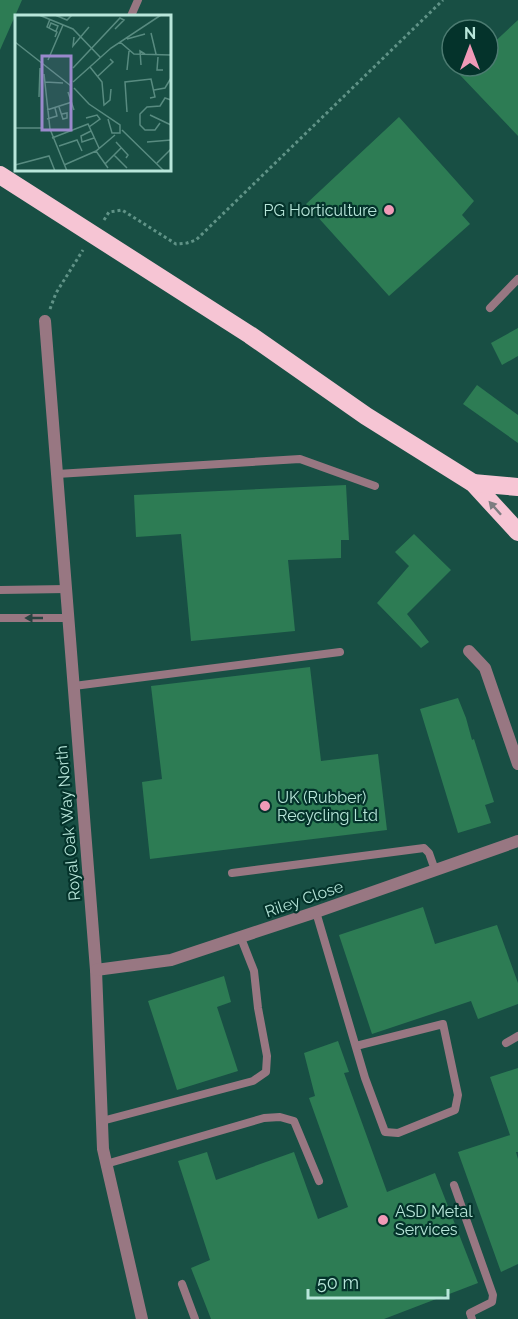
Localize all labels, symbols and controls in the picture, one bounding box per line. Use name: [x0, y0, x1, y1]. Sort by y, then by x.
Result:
inset map: [15, 15, 171, 171]
north arrow: [440, 18, 500, 78]
text: N: [464, 24, 476, 43]
place label: PG Horticulture: [264, 201, 377, 220]
marker: PG Horticulture: [382, 203, 396, 217]
one-way arrow: [489, 501, 503, 515]
one-way arrow: [25, 613, 44, 623]
street label: Royal Oak Way North: [52, 744, 84, 902]
place label: UK (Rubber) Recycling Ltd: [277, 788, 378, 825]
marker: UK (Rubber) Recycling Ltd: [258, 799, 272, 813]
street label: Riley Close: [262, 877, 346, 921]
place label: ASD Metal Services: [395, 1202, 473, 1239]
marker: ASD Metal Services: [376, 1213, 390, 1227]
scale bar: [308, 1262, 448, 1300]
text: 50 m: [317, 1272, 359, 1293]

